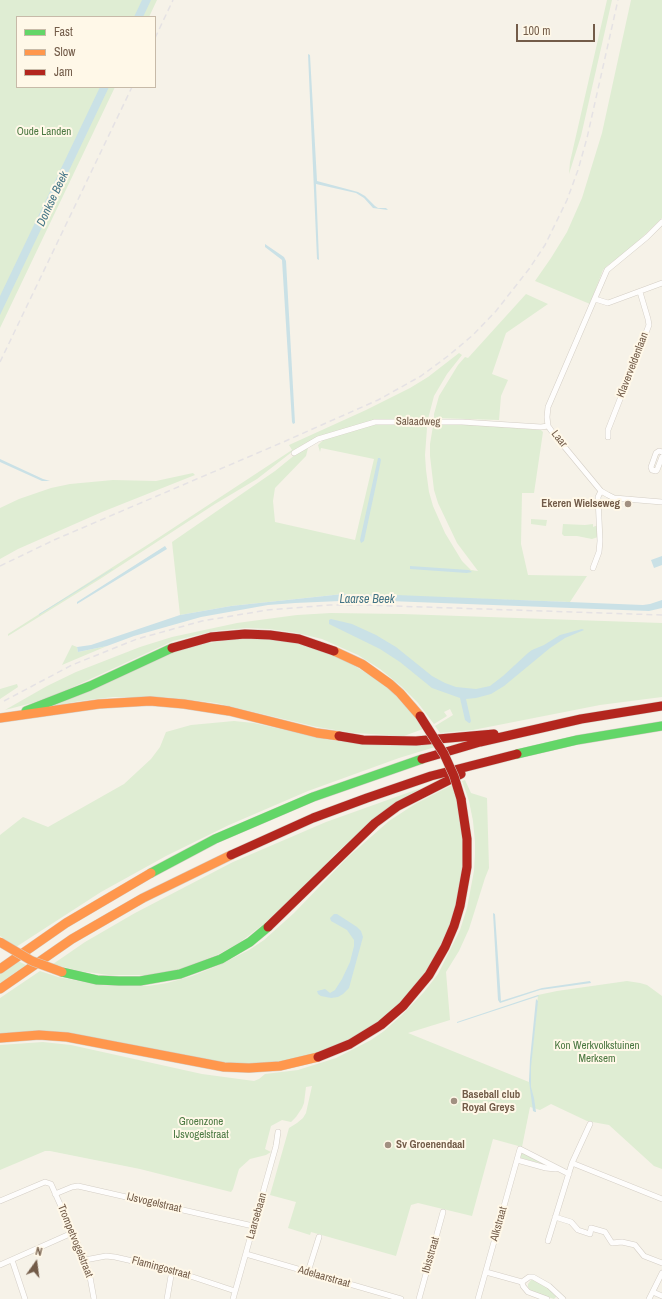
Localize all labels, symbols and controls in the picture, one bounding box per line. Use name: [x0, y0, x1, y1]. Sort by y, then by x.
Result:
legend: [16, 16, 156, 88]
scale bar: [518, 16, 597, 42]
text: 100 m: [523, 23, 550, 39]
text: Fast: [54, 24, 73, 40]
text: Slow: [54, 44, 75, 60]
text: Jam: [54, 64, 73, 80]
park label: Oude Landen: [17, 125, 71, 139]
water label: Donkse Beek: [34, 169, 72, 229]
street label: Klaverveldenlaan: [614, 330, 652, 400]
street label: Salaadweg: [396, 415, 440, 429]
street label: Laar: [548, 428, 570, 450]
place label: Ekeren Wielseweg: [541, 497, 620, 511]
marker: Ekeren Wielseweg: [623, 499, 633, 509]
water label: Laarse Beek: [339, 593, 395, 607]
park label: Kon Werkvolkstuinen Merksem: [554, 1039, 640, 1065]
place label: Baseball club Royal Greys: [462, 1088, 520, 1114]
marker: Baseball club Royal Greys: [449, 1096, 459, 1106]
park label: Groenzone IJsvogelstraat: [173, 1115, 229, 1141]
place label: Sv Groenendaal: [396, 1138, 465, 1152]
marker: Sv Groenendaal: [383, 1140, 393, 1150]
street label: IJsvogelstraat: [125, 1190, 183, 1216]
street label: Laarsebaan: [244, 1191, 270, 1241]
street label: Trompetvogelstraat: [54, 1203, 96, 1279]
street label: Alkstraat: [488, 1205, 510, 1243]
street label: Ibisstraat: [420, 1235, 442, 1275]
north arrow: [16, 1243, 56, 1283]
text: N: [34, 1244, 44, 1259]
street label: Flamingostraat: [130, 1254, 192, 1282]
street label: Adelaarstraat: [296, 1263, 352, 1291]

